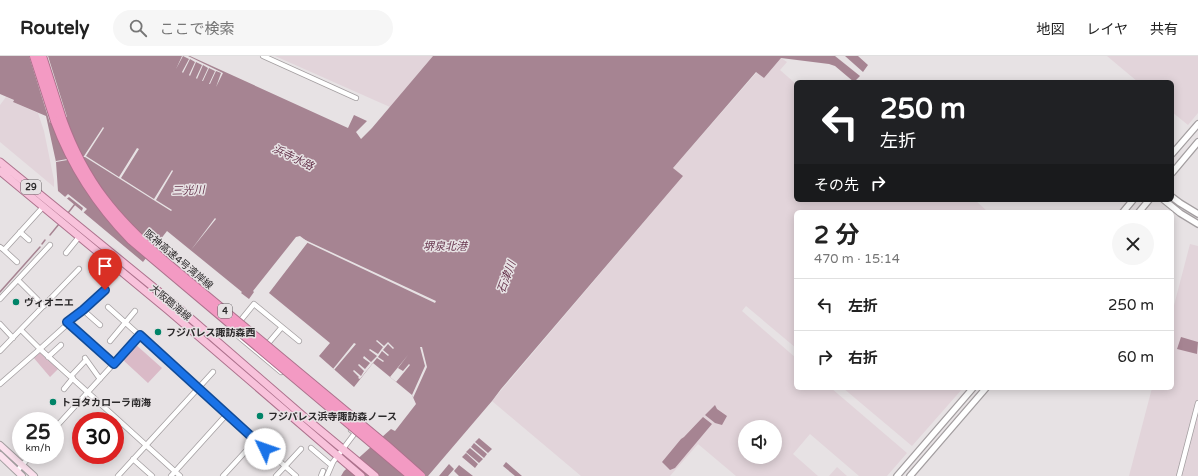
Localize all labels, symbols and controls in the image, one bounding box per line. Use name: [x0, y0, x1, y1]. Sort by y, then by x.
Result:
search box: [113, 10, 393, 46]
text: Routely: [20, 17, 89, 39]
icon: search: [127, 17, 149, 39]
text: ここで検索: [159, 20, 234, 38]
text: 地図: [1036, 21, 1064, 38]
text: レイヤ: [1086, 21, 1128, 38]
text: 共有: [1150, 21, 1178, 38]
text: 250 m: [880, 92, 966, 126]
icon: left: [814, 96, 866, 148]
text: 左折: [880, 130, 916, 152]
water label: 浜寺水路: [270, 142, 316, 173]
icon: right: [867, 172, 889, 194]
text: その先: [814, 176, 859, 194]
road number: 29: [21, 180, 41, 194]
water label: 三光川: [171, 183, 206, 198]
text: 2 分: [814, 221, 859, 250]
button: close: [1112, 223, 1154, 265]
street label: 阪神高速4号湾岸線: [141, 227, 215, 292]
water label: 堺泉北港: [423, 240, 469, 253]
pin: [88, 249, 122, 290]
text: 470 m · 15:14: [814, 251, 900, 267]
icon: arrive: [94, 255, 116, 277]
water label: 石津川: [495, 259, 519, 295]
street label: 大阪臨海線: [147, 282, 193, 323]
icon: left: [814, 294, 836, 316]
text: 250 m: [1108, 296, 1154, 314]
marker: ヴィオニエ: [11, 297, 21, 307]
place label: ヴィオニエ: [24, 297, 74, 309]
text: 左折: [848, 297, 878, 315]
road number: 4: [218, 304, 232, 318]
marker: フジパレス諏訪森西: [153, 327, 163, 337]
place label: フジパレス諏訪森西: [166, 327, 255, 339]
icon: right: [814, 346, 836, 368]
text: 60 m: [1117, 348, 1154, 366]
text: 右折: [848, 349, 878, 367]
marker: トヨタカローラ南海: [48, 397, 58, 407]
place label: トヨタカローラ南海: [61, 397, 151, 409]
marker: フジパレス浜寺諏訪森ノース: [255, 411, 265, 421]
place label: フジパレス浜寺諏訪森ノース: [268, 411, 397, 423]
speed limit sign: 30: [72, 412, 124, 464]
map controls: [738, 420, 782, 464]
button: sound: [738, 420, 782, 464]
text: 25: [25, 421, 51, 445]
position arrow: [244, 428, 286, 470]
text: km/h: [25, 442, 51, 454]

